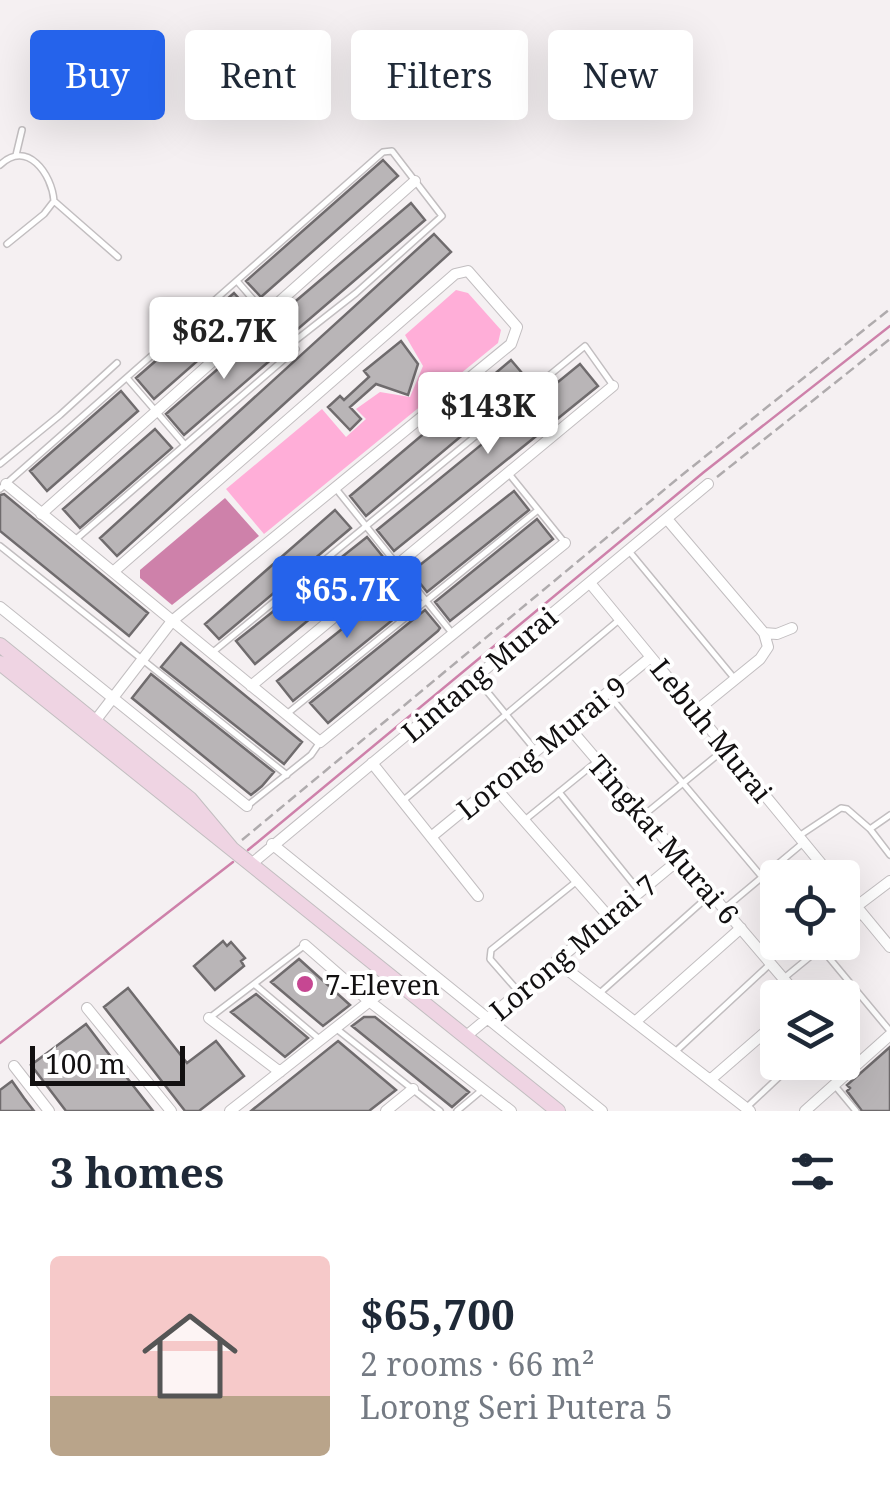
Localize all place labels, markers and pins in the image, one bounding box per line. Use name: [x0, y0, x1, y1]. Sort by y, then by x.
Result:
pin: $62.7K: [143, 297, 305, 382]
pin: $143K: [418, 372, 558, 457]
pin: $65.7K: [266, 556, 428, 641]
place label: 7-Eleven: [325, 965, 440, 1003]
marker: 7-Eleven: [294, 973, 316, 995]

